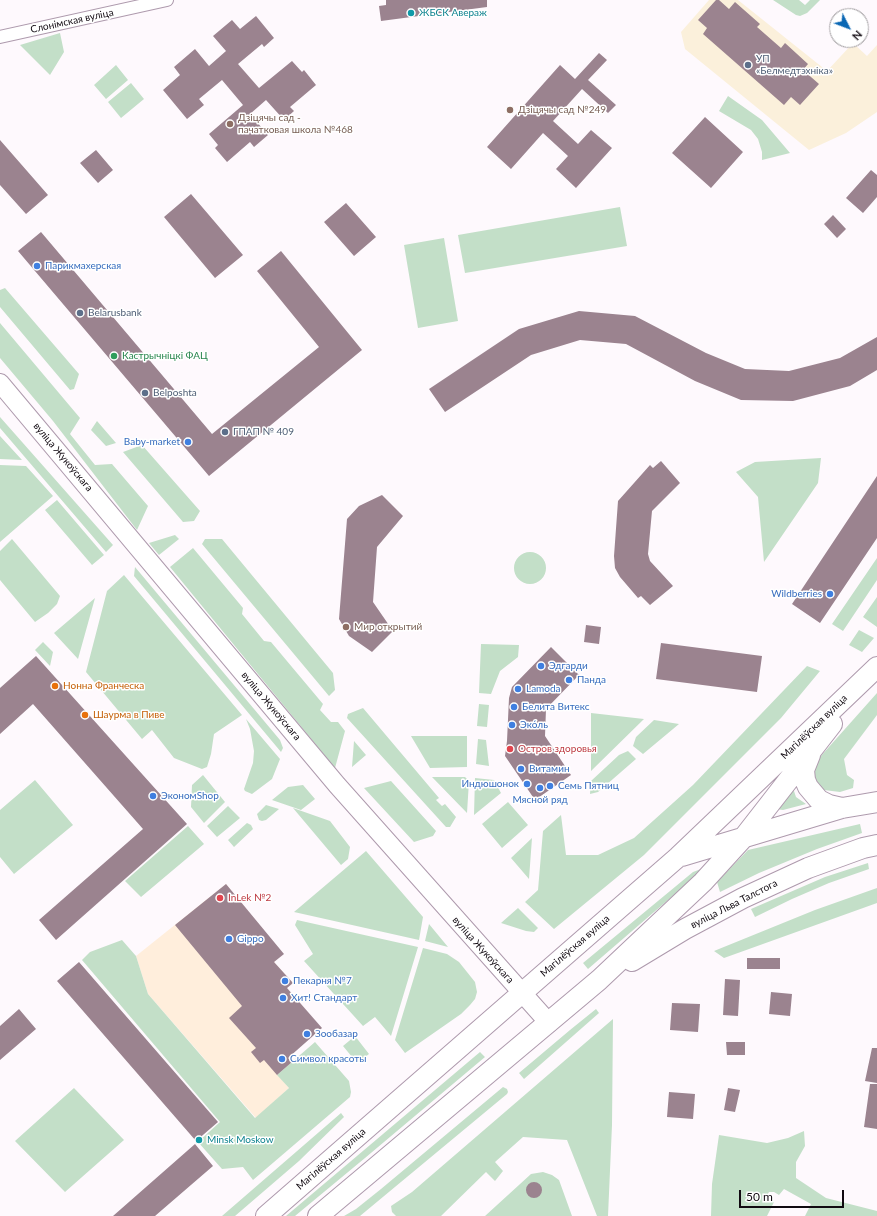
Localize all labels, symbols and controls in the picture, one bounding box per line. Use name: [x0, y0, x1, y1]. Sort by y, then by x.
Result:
street label: Слонімская вуліца: [29, 6, 115, 36]
place label: ЖБСК Авераж: [419, 7, 487, 19]
marker: ЖБСК Авераж: [406, 8, 416, 18]
north arrow: [829, 8, 869, 48]
text: N: [850, 28, 865, 43]
place label: УП «Белмедтэхніка»: [756, 53, 833, 76]
marker: УП «Белмедтэхніка»: [743, 60, 753, 70]
place label: Дзіцячы сад №249: [518, 104, 606, 116]
marker: Дзіцячы сад №249: [505, 105, 515, 115]
place label: Дзіцячы сад - пачатковая школа №468: [238, 112, 353, 136]
marker: Дзіцячы сад - пачатковая школа №468: [225, 119, 235, 129]
place label: Парикмахерская: [45, 260, 121, 272]
marker: Парикмахерская: [32, 261, 42, 271]
place label: Belarusbank: [88, 307, 142, 319]
marker: Belarusbank: [75, 308, 85, 318]
place label: Кастрычніцкі ФАЦ: [122, 350, 208, 362]
marker: Кастрычніцкі ФАЦ: [109, 351, 119, 361]
place label: Belposhta: [153, 387, 197, 399]
marker: Belposhta: [140, 388, 150, 398]
street label: вуліца Жукоўскага: [31, 420, 95, 494]
place label: ГПАП № 409: [233, 426, 294, 438]
marker: ГПАП № 409: [220, 427, 230, 437]
place label: Baby-market: [124, 436, 180, 448]
marker: Baby-market: [183, 437, 193, 447]
place label: Wildberries: [771, 588, 822, 600]
marker: Wildberries: [825, 589, 835, 599]
place label: Мир открытий: [354, 621, 422, 633]
marker: Мир открытий: [341, 622, 351, 632]
place label: Эдгарди: [549, 660, 588, 672]
marker: Эдгарди: [536, 661, 546, 671]
street label: вуліца Жукоўскага: [239, 669, 303, 743]
place label: Панда: [577, 674, 606, 686]
marker: Панда: [564, 675, 574, 685]
place label: Нонна Франческа: [63, 680, 144, 692]
marker: Нонна Франческа: [50, 681, 60, 691]
place label: Lamoda: [526, 683, 561, 695]
marker: Lamoda: [513, 684, 523, 694]
street label: Магілёўская вуліца: [778, 692, 850, 762]
place label: Белита Витекс: [522, 701, 590, 713]
marker: Белита Витекс: [509, 702, 519, 712]
place label: Шаурма в Пиве: [93, 709, 165, 721]
marker: Шаурма в Пиве: [80, 710, 90, 720]
place label: Эко́ль: [520, 719, 548, 731]
marker: Эко́ль: [507, 720, 517, 730]
place label: Остров здоровья: [518, 743, 597, 755]
marker: Остров здоровья: [505, 744, 515, 754]
place label: Витамин: [529, 763, 570, 775]
marker: Витамин: [516, 764, 526, 774]
place label: Индюшонок: [461, 778, 519, 790]
marker: Индюшонок: [522, 779, 532, 789]
place label: Семь Пятниц: [558, 780, 619, 792]
marker: Семь Пятниц: [545, 781, 555, 791]
marker: Мясной ряд: [535, 783, 545, 793]
place label: ЭкономShop: [161, 790, 219, 802]
marker: ЭкономShop: [148, 791, 158, 801]
place label: Мясной ряд: [512, 794, 568, 806]
street label: вуліца Льва Талстога: [689, 877, 779, 931]
place label: InLek №2: [228, 892, 271, 904]
marker: InLek №2: [215, 893, 225, 903]
street label: Магілёўская вуліца: [538, 913, 612, 979]
street label: вуліца Жукоўскага: [450, 914, 516, 986]
place label: Gippo: [237, 933, 264, 945]
marker: Gippo: [224, 934, 234, 944]
place label: Пекарня №7: [293, 975, 352, 987]
marker: Пекарня №7: [280, 976, 290, 986]
place label: Хит! Стандарт: [291, 992, 357, 1004]
marker: Хит! Стандарт: [278, 993, 288, 1003]
place label: Зообазар: [315, 1028, 358, 1040]
marker: Зообазар: [302, 1029, 312, 1039]
place label: Символ красоты: [290, 1053, 367, 1065]
marker: Символ красоты: [277, 1054, 287, 1064]
street label: Магілёўская вуліца: [294, 1126, 368, 1192]
place label: Minsk Moskow: [207, 1134, 274, 1146]
marker: Minsk Moskow: [194, 1135, 204, 1145]
scale bar: [741, 1182, 846, 1208]
text: 50 m: [746, 1189, 773, 1204]

